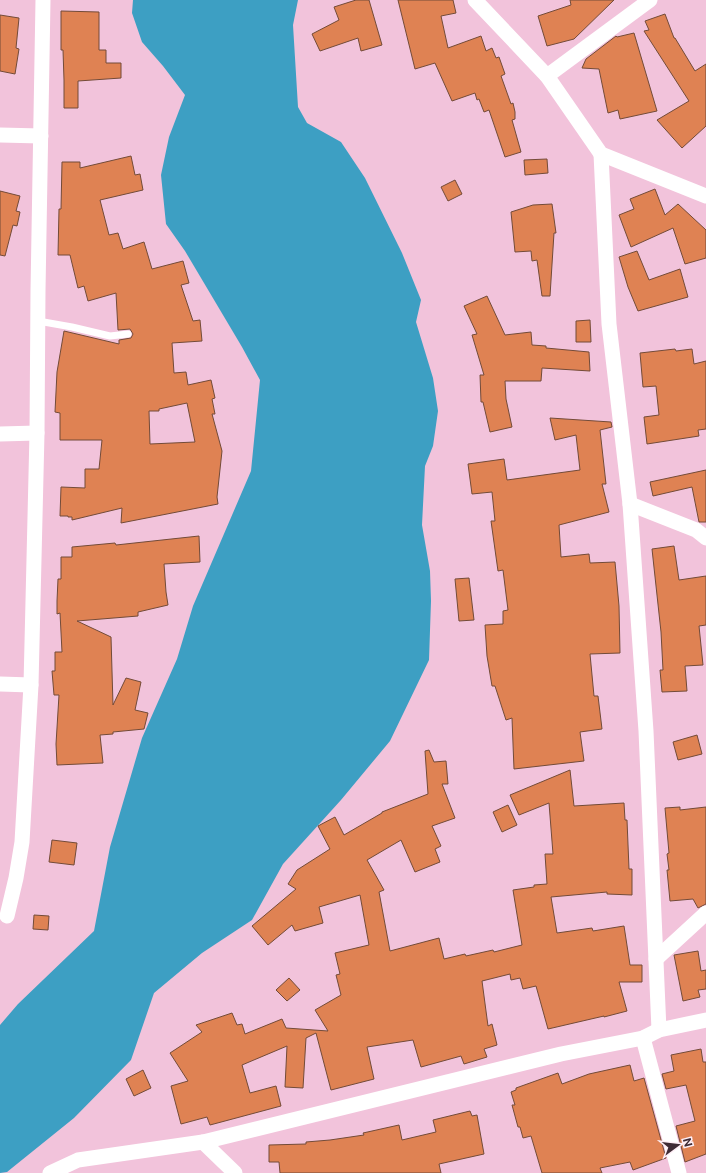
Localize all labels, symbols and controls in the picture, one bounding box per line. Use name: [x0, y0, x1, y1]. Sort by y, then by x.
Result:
north arrow: [658, 1125, 698, 1165]
text: N: [681, 1137, 695, 1148]

